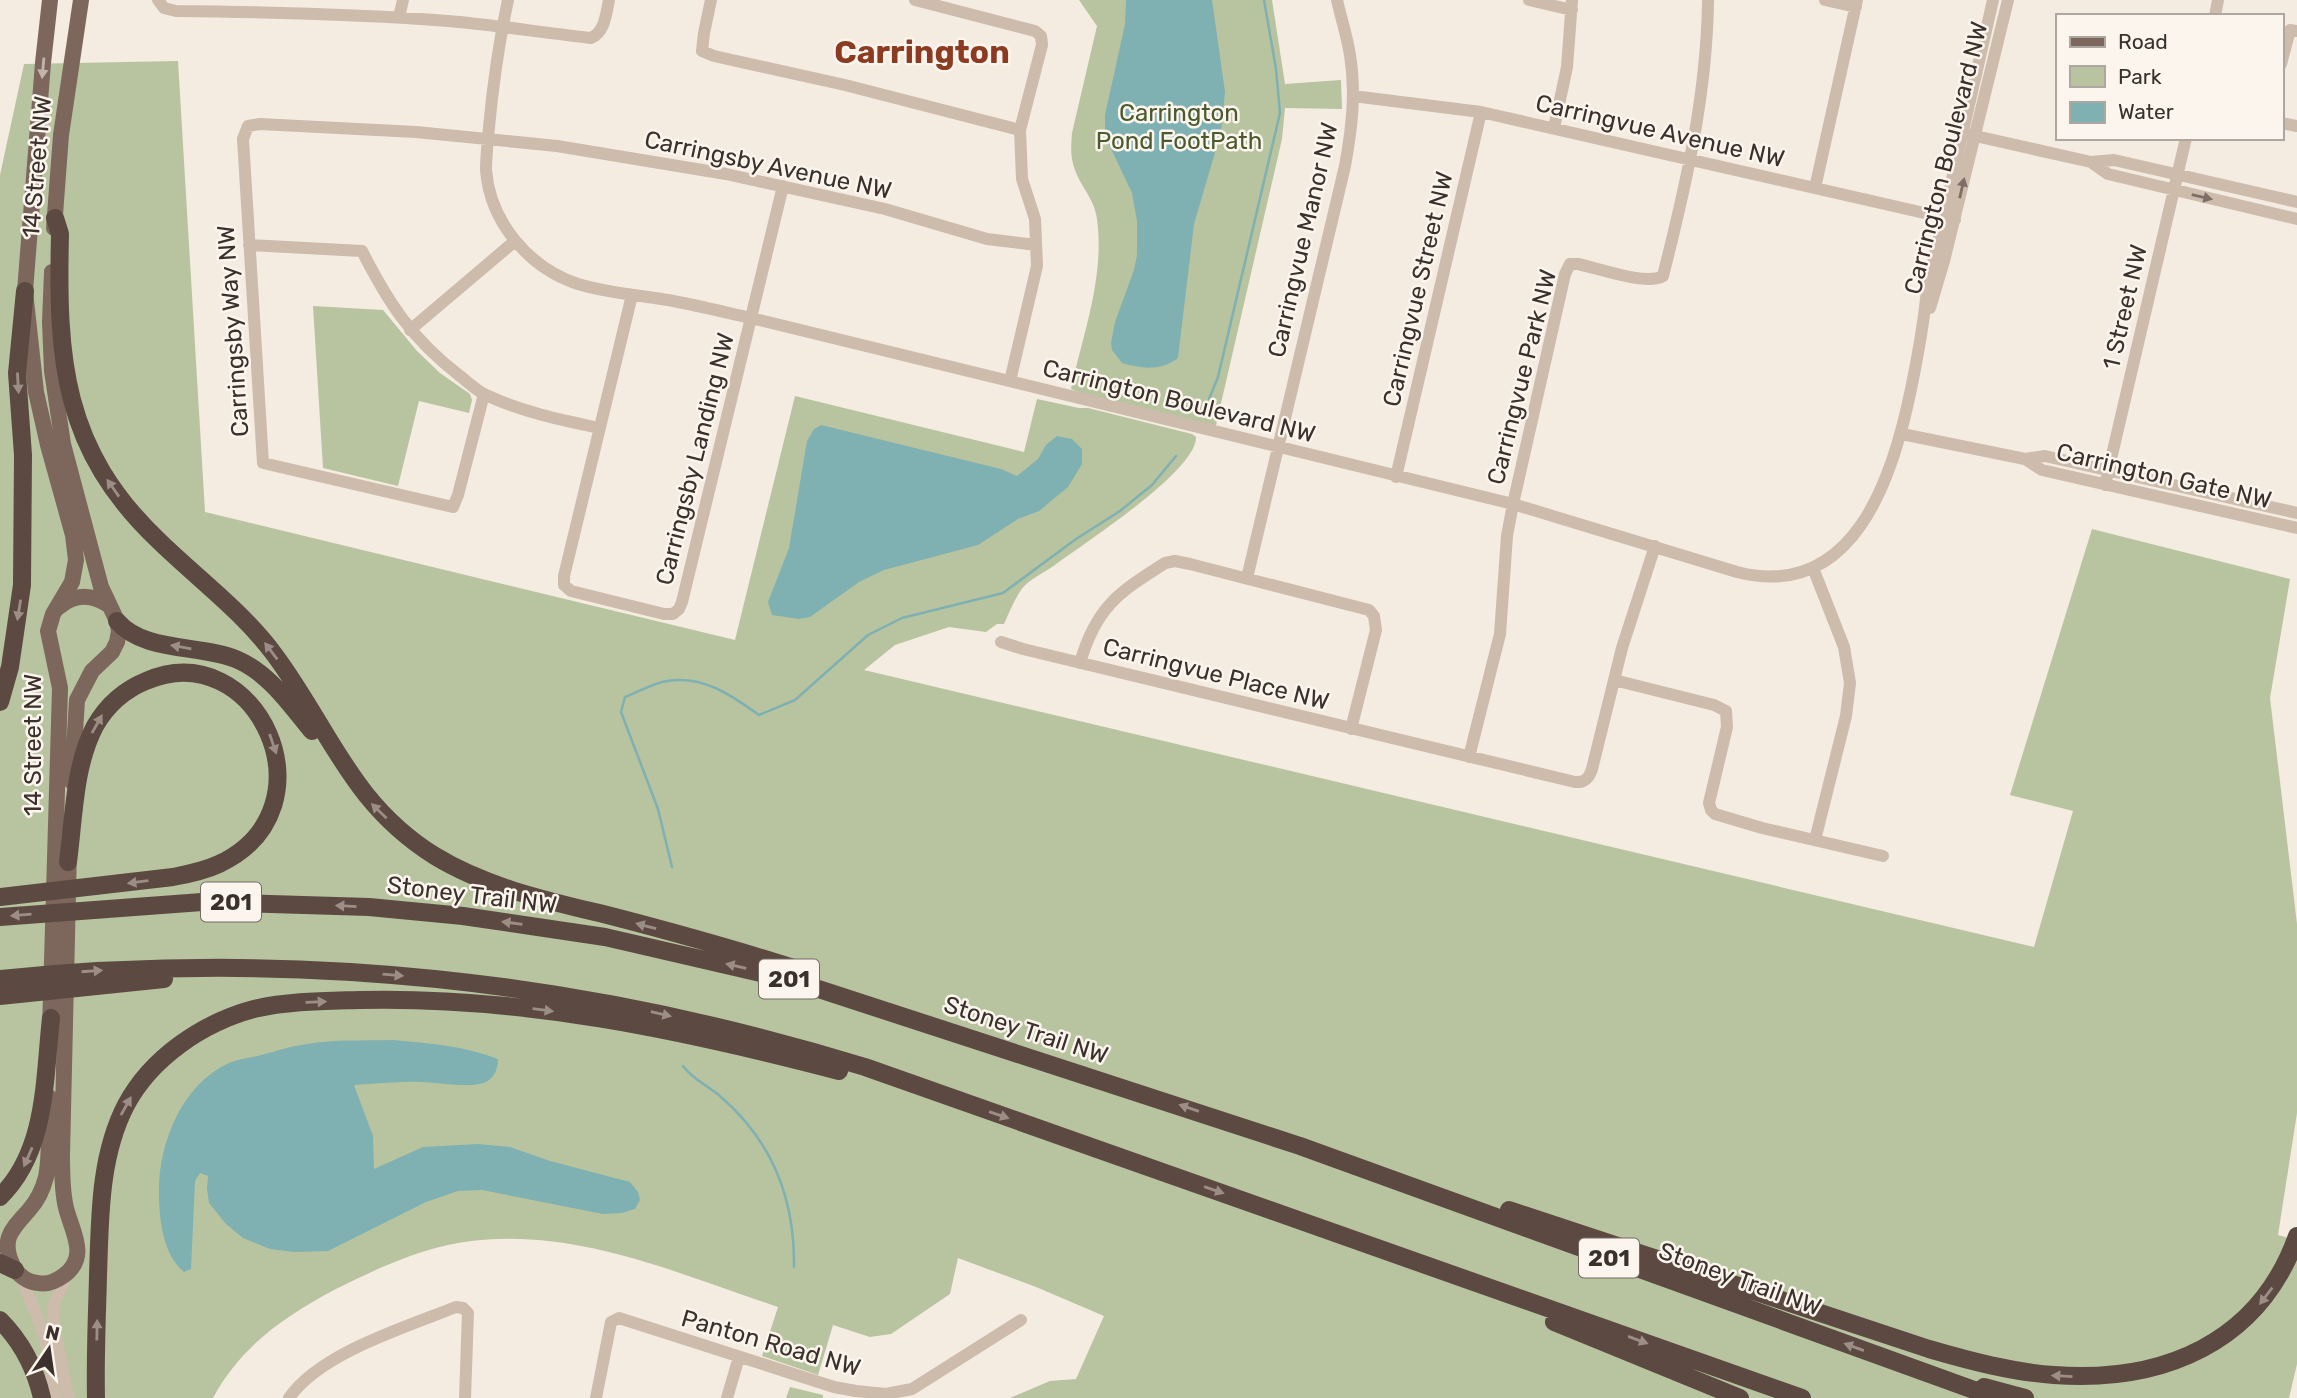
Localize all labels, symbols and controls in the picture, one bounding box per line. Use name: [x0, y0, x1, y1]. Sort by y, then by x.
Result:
legend: [2056, 14, 2283, 140]
street label: Carrington Boulevard NW: [1899, 19, 1993, 297]
text: Road: [2118, 29, 2168, 54]
district label: Carrington: [834, 33, 1010, 71]
one-way arrow: [37, 57, 48, 79]
text: Park: [2118, 64, 2162, 89]
street label: Carringvue Avenue NW: [1533, 89, 1787, 173]
street label: 14 Street NW: [17, 95, 57, 239]
park label: Carrington Pond FootPath: [1096, 99, 1262, 155]
text: Water: [2118, 99, 2174, 124]
street label: Carringvue Manor NW: [1262, 120, 1344, 360]
street label: Carringsby Avenue NW: [642, 125, 894, 205]
street label: Carringvue Street NW: [1377, 169, 1459, 409]
one-way arrow: [1957, 177, 1968, 199]
one-way arrow: [2191, 192, 2213, 203]
street label: Carringsby Way NW: [212, 224, 254, 438]
street label: 1 Street NW: [2097, 242, 2153, 372]
street label: Carringvue Park NW: [1482, 267, 1562, 487]
street label: Carringsby Landing NW: [650, 330, 740, 588]
street label: Carrington Boulevard NW: [1040, 354, 1318, 448]
one-way arrow: [13, 373, 24, 395]
street label: Carrington Gate NW: [2054, 438, 2274, 514]
one-way arrow: [106, 479, 120, 497]
one-way arrow: [13, 600, 24, 622]
street label: Carringvue Place NW: [1100, 632, 1332, 716]
one-way arrow: [170, 641, 192, 652]
one-way arrow: [264, 642, 279, 660]
street label: 14 Street NW: [19, 674, 47, 816]
one-way arrow: [91, 714, 103, 734]
one-way arrow: [268, 734, 279, 755]
one-way arrow: [371, 802, 388, 819]
street label: Stoney Trail NW: [385, 871, 559, 919]
one-way arrow: [127, 877, 149, 888]
road number: 201: [201, 882, 261, 922]
one-way arrow: [335, 900, 357, 911]
one-way arrow: [10, 910, 32, 921]
one-way arrow: [501, 917, 523, 928]
one-way arrow: [635, 920, 657, 931]
road number: 201: [759, 960, 819, 998]
one-way arrow: [725, 961, 747, 972]
one-way arrow: [82, 966, 104, 977]
one-way arrow: [382, 970, 404, 981]
street label: Stoney Trail NW: [940, 990, 1112, 1070]
one-way arrow: [305, 996, 327, 1007]
one-way arrow: [532, 1004, 554, 1015]
one-way arrow: [650, 1008, 672, 1019]
one-way arrow: [120, 1097, 132, 1116]
one-way arrow: [1179, 1102, 1200, 1113]
one-way arrow: [989, 1110, 1010, 1121]
one-way arrow: [22, 1147, 34, 1167]
one-way arrow: [1204, 1185, 1225, 1196]
street label: Stoney Trail NW: [1655, 1237, 1825, 1321]
road number: 201: [1579, 1238, 1639, 1278]
one-way arrow: [2259, 1287, 2273, 1305]
street label: Panton Road NW: [678, 1304, 864, 1382]
north arrow: [14, 1314, 84, 1384]
one-way arrow: [91, 1319, 103, 1341]
text: N: [43, 1320, 62, 1346]
one-way arrow: [1628, 1335, 1649, 1346]
one-way arrow: [1843, 1341, 1864, 1352]
one-way arrow: [2051, 1370, 2073, 1381]

